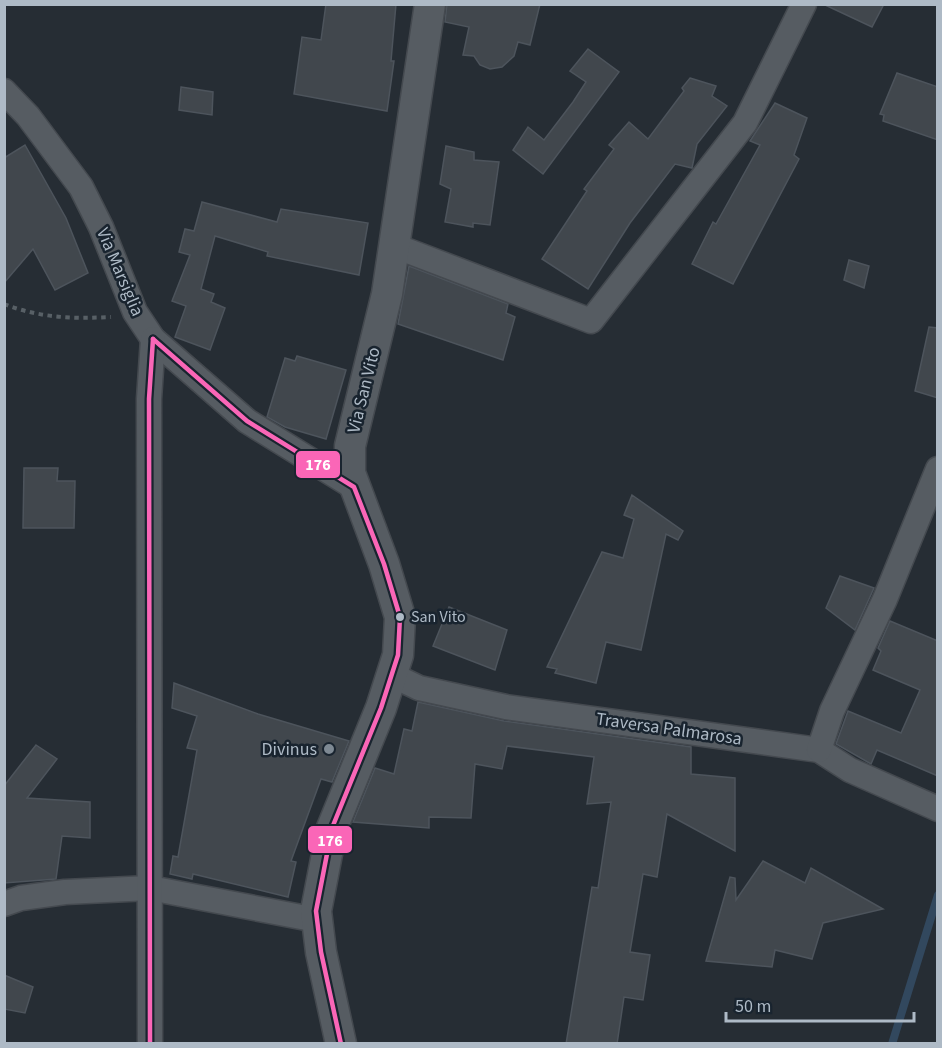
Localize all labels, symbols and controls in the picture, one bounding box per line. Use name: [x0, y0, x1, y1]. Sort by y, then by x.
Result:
street label: Via Marsiglia: [90, 224, 150, 320]
street label: Via San Vito: [341, 344, 387, 436]
line badge: 176: [295, 450, 341, 479]
text: 176: [305, 454, 331, 476]
place label: San Vito: [411, 606, 466, 628]
marker: San Vito: [394, 611, 406, 623]
street label: Traversa Palmarosa: [595, 706, 743, 752]
place label: Divinus: [261, 737, 317, 762]
marker: Divinus: [322, 742, 336, 756]
line badge: 176: [307, 825, 353, 854]
text: 176: [317, 830, 343, 852]
scale bar: [726, 985, 914, 1023]
text: 50 m: [735, 994, 771, 1019]

